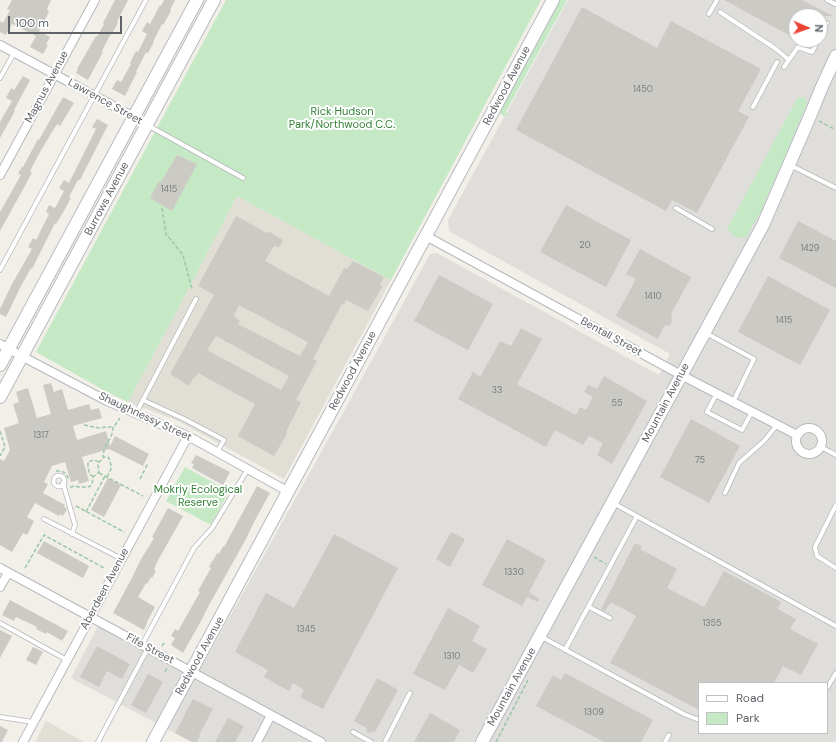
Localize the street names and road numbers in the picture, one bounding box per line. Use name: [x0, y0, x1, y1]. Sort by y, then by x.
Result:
street label: Redwood Avenue: [481, 44, 533, 128]
street label: Magnus Avenue: [22, 49, 72, 125]
street label: Lawrence Street: [65, 76, 145, 128]
street label: Burrows Avenue: [82, 160, 132, 238]
street label: Bentall Street: [578, 315, 644, 359]
street label: Redwood Avenue: [327, 329, 379, 413]
street label: Mountain Avenue: [640, 361, 692, 445]
street label: Shaughnessy Street: [96, 390, 194, 444]
street label: Aberdeen Avenue: [78, 546, 132, 632]
street label: Redwood Avenue: [173, 614, 227, 698]
street label: Fife Street: [124, 631, 176, 667]
street label: Mountain Avenue: [485, 645, 539, 729]

